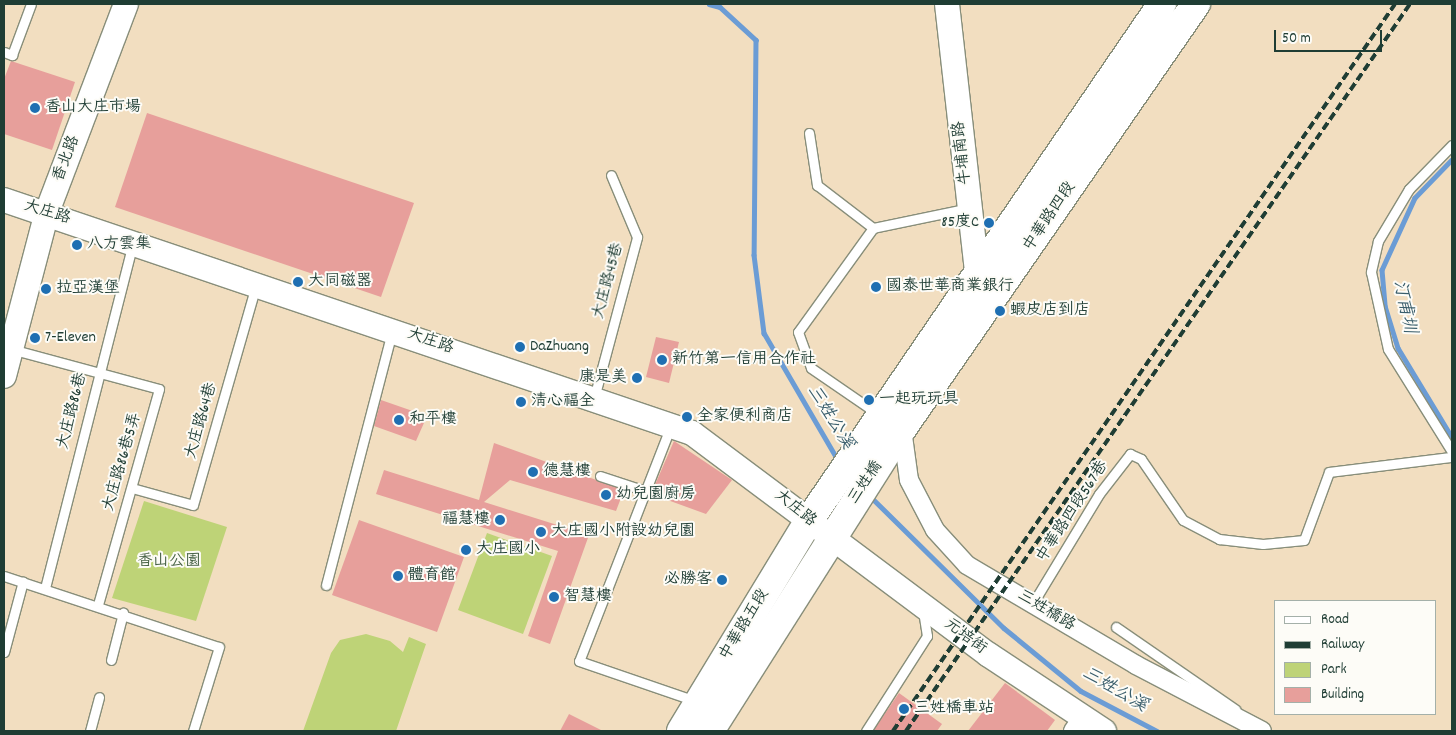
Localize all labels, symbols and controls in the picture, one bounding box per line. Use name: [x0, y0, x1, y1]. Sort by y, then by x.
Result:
scale bar: [1276, 20, 1384, 52]
text: 50 m: [1282, 28, 1311, 50]
place label: 香山大庄市場: [45, 98, 141, 118]
marker: 香山大庄市場: [29, 102, 41, 114]
street label: 牛埔南路: [950, 120, 976, 186]
street label: 香北路: [49, 133, 85, 185]
street label: 中華路四段: [1020, 178, 1080, 256]
street label: 大庄路: [21, 197, 73, 229]
place label: 85度C: [941, 213, 979, 233]
marker: 85度C: [983, 217, 995, 229]
place label: 八方雲集: [87, 235, 151, 255]
marker: 八方雲集: [71, 239, 83, 251]
street label: 大庄路45巷: [590, 241, 628, 321]
place label: 大同磁器: [308, 272, 372, 292]
marker: 大同磁器: [292, 276, 304, 288]
place label: 國泰世華商業銀行: [886, 277, 1014, 297]
water label: 汀甫圳: [1387, 278, 1419, 336]
place label: 拉亞漢堡: [56, 279, 120, 299]
marker: 國泰世華商業銀行: [870, 281, 882, 293]
marker: 拉亞漢堡: [40, 283, 52, 295]
place label: 蝦皮店到店: [1010, 301, 1090, 321]
marker: 蝦皮店到店: [994, 305, 1006, 317]
street label: 大庄路: [404, 325, 456, 359]
place label: 7-Eleven: [45, 328, 96, 348]
marker: 7-Eleven: [29, 332, 41, 344]
place label: DaZhuang: [530, 337, 589, 357]
marker: DaZhuang: [514, 341, 526, 353]
place label: 新竹第一信用合作社: [672, 350, 816, 370]
marker: 新竹第一信用合作社: [656, 354, 668, 366]
place label: 康是美: [579, 368, 627, 388]
street label: 大庄路86巷: [54, 371, 92, 451]
marker: 康是美: [631, 372, 643, 384]
street label: 大庄路64巷: [182, 381, 222, 461]
water label: 三姓公溪: [801, 382, 857, 454]
place label: 一起玩玩具: [879, 390, 959, 410]
place label: 清心福全: [531, 392, 595, 412]
marker: 一起玩玩具: [863, 394, 875, 406]
marker: 清心福全: [515, 396, 527, 408]
place label: 全家便利商店: [697, 407, 793, 427]
street label: 大庄路86巷5弄: [100, 410, 146, 514]
place label: 和平樓: [409, 410, 457, 430]
marker: 全家便利商店: [681, 411, 693, 423]
marker: 和平樓: [393, 414, 405, 426]
street label: 三姓橋: [845, 458, 887, 508]
street label: 中華路四段567巷: [1033, 458, 1113, 566]
place label: 德慧樓: [543, 462, 591, 482]
marker: 德慧樓: [527, 466, 539, 478]
place label: 幼兒園廚房: [616, 485, 696, 505]
street label: 大庄路: [770, 486, 820, 532]
marker: 幼兒園廚房: [600, 489, 612, 501]
place label: 福慧樓: [442, 510, 490, 530]
marker: 福慧樓: [494, 514, 506, 526]
place label: 大庄國小附設幼兒園: [551, 522, 695, 542]
marker: 大庄國小附設幼兒園: [535, 526, 547, 538]
place label: 大庄國小: [476, 540, 540, 560]
marker: 大庄國小: [460, 544, 472, 556]
park label: 香山公園: [137, 552, 201, 572]
place label: 體育館: [408, 566, 456, 586]
marker: 體育館: [392, 570, 404, 582]
place label: 必勝客: [664, 570, 712, 590]
marker: 必勝客: [716, 574, 728, 586]
street label: 中華路五段: [716, 586, 774, 664]
street label: 三姓橋路: [1014, 586, 1078, 636]
place label: 智慧樓: [564, 587, 612, 607]
marker: 智慧樓: [548, 591, 560, 603]
legend: [1274, 600, 1436, 715]
text: Road: [1321, 609, 1349, 631]
street label: 元培街: [940, 615, 990, 659]
text: Railway: [1321, 634, 1364, 656]
text: Park: [1321, 659, 1347, 681]
water label: 三姓公溪: [1077, 664, 1151, 718]
text: Building: [1321, 684, 1364, 706]
place label: 三姓橋車站: [914, 699, 994, 719]
marker: 三姓橋車站: [898, 703, 910, 715]

